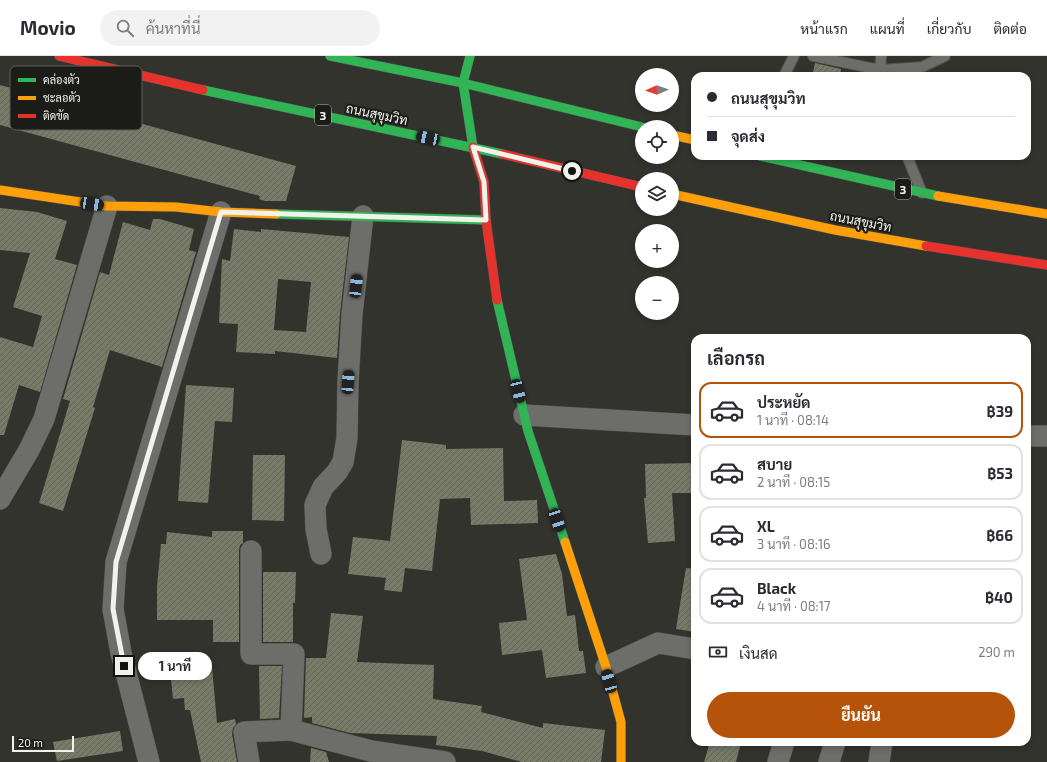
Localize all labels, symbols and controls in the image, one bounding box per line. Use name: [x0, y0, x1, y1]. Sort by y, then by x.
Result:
search box: [100, 10, 380, 46]
text: Movio: [20, 16, 76, 39]
icon: search: [114, 17, 136, 39]
text: ค้นหาที่นี่: [146, 19, 200, 37]
text: หน้าแรก: [800, 20, 848, 37]
text: แผนที่: [870, 20, 905, 37]
text: เกี่ยวกับ: [927, 20, 971, 37]
text: ติดต่อ: [993, 20, 1027, 37]
legend: [10, 66, 142, 130]
north arrow: [635, 68, 679, 112]
map controls: [635, 68, 679, 320]
text: คล่องตัว: [43, 73, 80, 86]
text: ถนนสุขุมวิท: [731, 89, 806, 107]
text: ชะลอตัว: [43, 91, 81, 104]
street label: ถนนสุขุมวิท: [344, 100, 409, 130]
road number: 3: [315, 105, 331, 125]
text: ติดขัด: [43, 109, 69, 122]
button: locate: [635, 120, 679, 164]
text: จุดส่ง: [731, 127, 765, 145]
car: [415, 130, 441, 146]
route start: [563, 162, 581, 180]
button: layers: [635, 172, 679, 216]
road number: 3: [895, 179, 911, 199]
car: [79, 196, 105, 212]
street label: ถนนสุขุมวิท: [828, 207, 893, 237]
button: +: [635, 224, 679, 268]
car: [349, 273, 363, 299]
button: −: [635, 276, 679, 320]
text: เลือกรถ: [707, 347, 765, 369]
car: [341, 370, 355, 394]
car: [509, 378, 527, 404]
icon: car: [709, 392, 745, 428]
text: ประหยัด: [757, 393, 810, 411]
text: ฿39: [987, 402, 1013, 420]
text: 1 นาที · 08:14: [757, 412, 829, 428]
icon: car: [709, 454, 745, 490]
text: สบาย: [757, 455, 792, 473]
text: ฿53: [987, 464, 1013, 482]
text: 2 นาที · 08:15: [757, 474, 830, 490]
car: [548, 507, 566, 533]
icon: car: [709, 516, 745, 552]
text: XL: [757, 517, 775, 535]
text: ฿66: [986, 526, 1013, 544]
text: 3 นาที · 08:16: [757, 536, 831, 552]
icon: car: [709, 578, 745, 614]
text: Black: [757, 579, 796, 597]
text: ฿40: [985, 588, 1013, 606]
text: 4 นาที · 08:17: [757, 598, 831, 614]
icon: cash: [707, 641, 729, 663]
text: เงินสด: [739, 644, 778, 662]
text: 290 m: [978, 644, 1015, 660]
callout: 1 นาที: [138, 652, 212, 680]
route end: [115, 657, 133, 675]
text: 1 นาที: [159, 658, 191, 674]
car: [600, 668, 618, 694]
button: ยืนยัน: [707, 692, 1015, 738]
scale bar: [12, 734, 74, 753]
text: 20 m: [18, 736, 43, 749]

